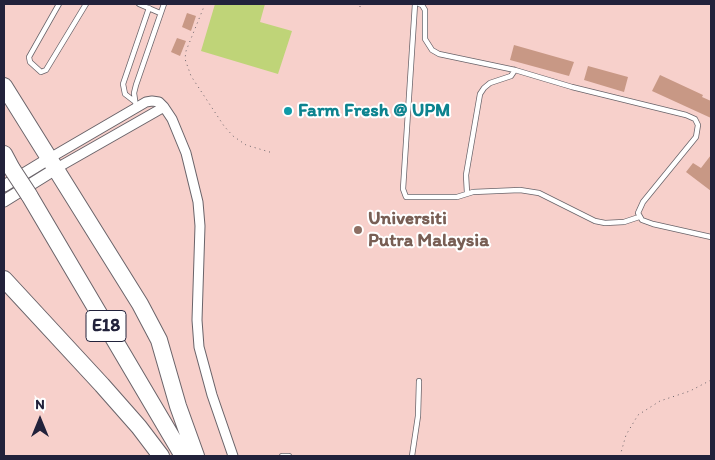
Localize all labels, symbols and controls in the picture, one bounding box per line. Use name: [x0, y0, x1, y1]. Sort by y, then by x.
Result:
place label: Farm Fresh @ UPM: [298, 100, 450, 122]
marker: Farm Fresh @ UPM: [282, 105, 294, 117]
place label: Universiti Putra Malaysia: [368, 208, 489, 252]
marker: Universiti Putra Malaysia: [352, 224, 364, 236]
road number: E18: [86, 310, 126, 342]
north arrow: [15, 395, 65, 445]
text: N: [35, 396, 45, 413]

